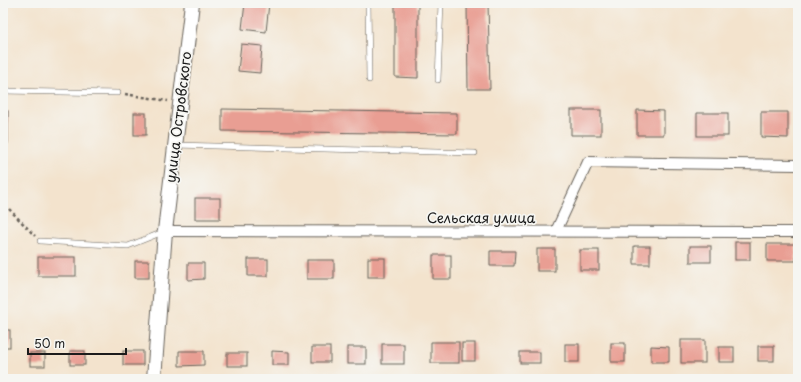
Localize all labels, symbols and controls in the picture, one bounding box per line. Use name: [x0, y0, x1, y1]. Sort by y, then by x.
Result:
street label: улица Островского: [160, 50, 196, 184]
street label: Сельская улица: [427, 207, 536, 228]
scale bar: [28, 330, 126, 356]
text: 50 m: [34, 334, 65, 352]

